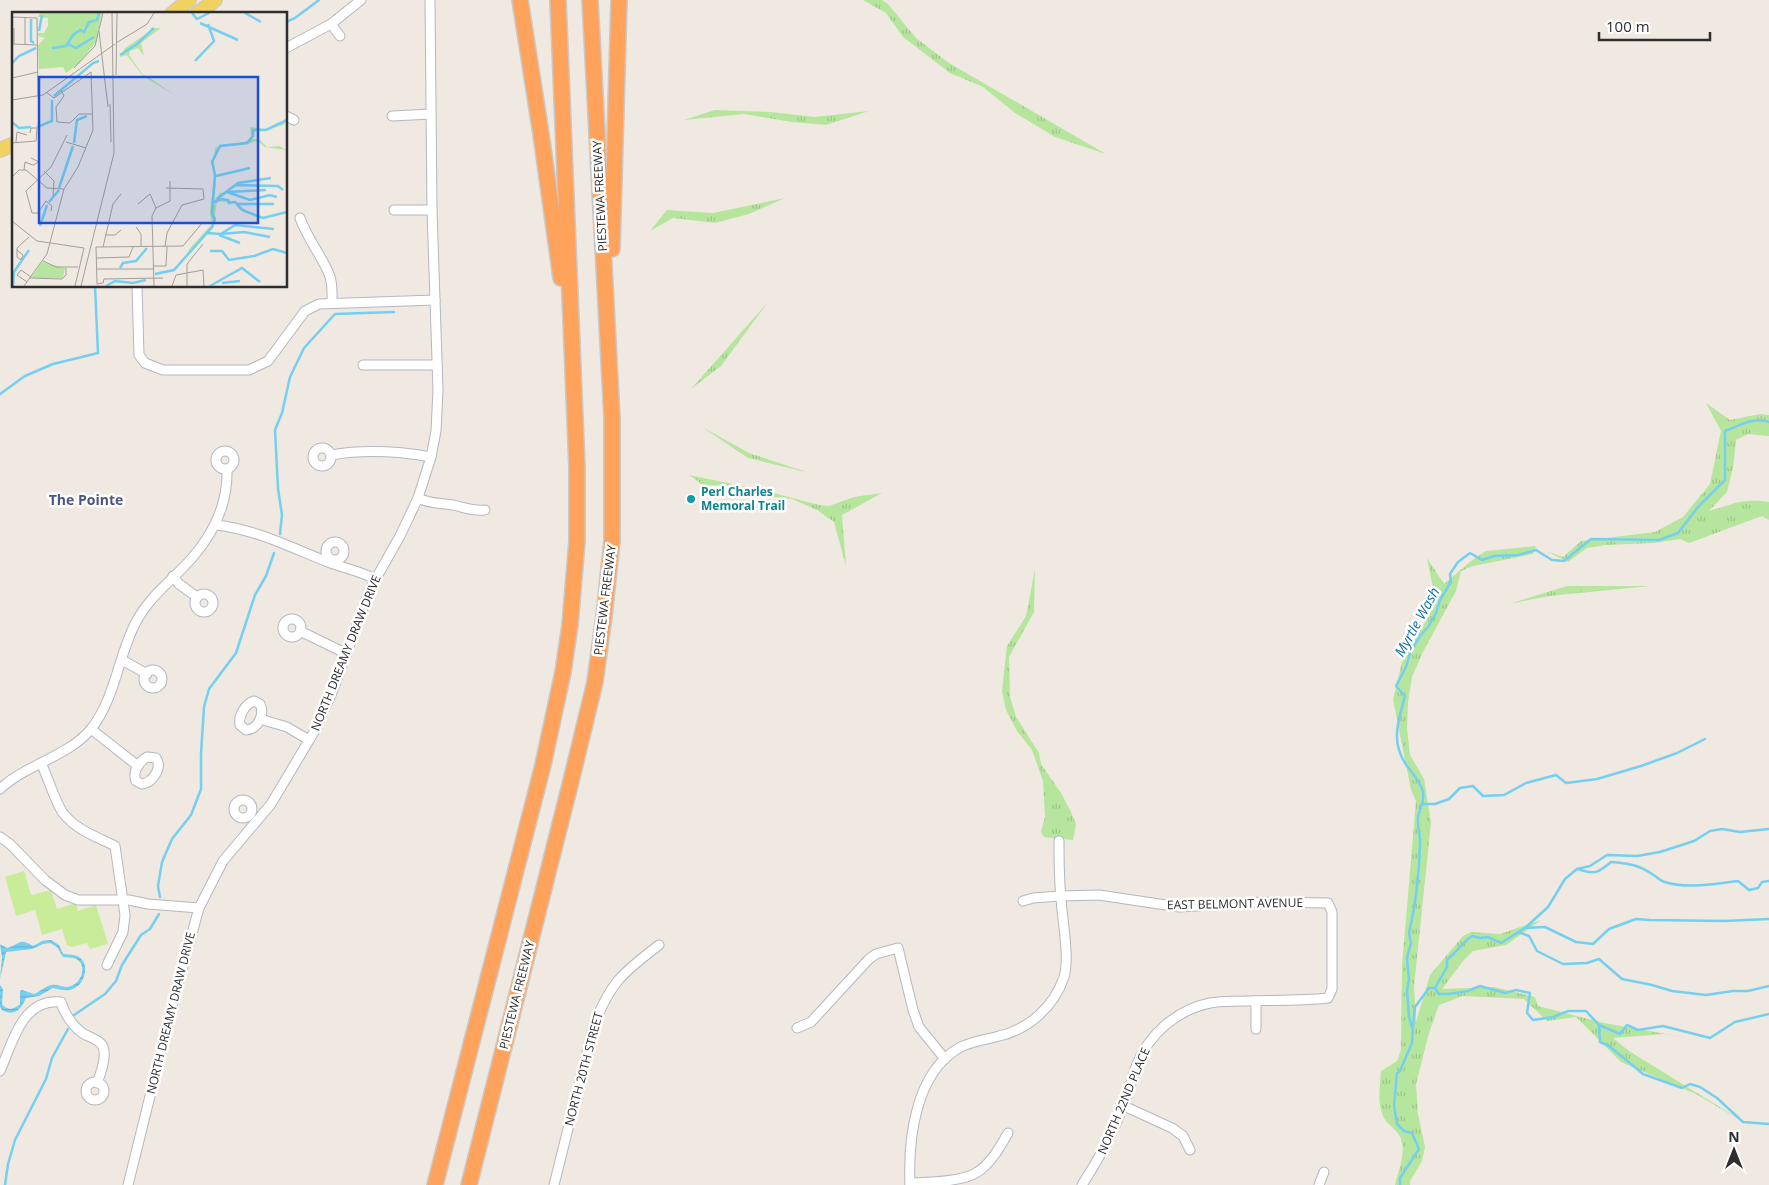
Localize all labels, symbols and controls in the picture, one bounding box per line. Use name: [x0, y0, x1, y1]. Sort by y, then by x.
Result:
scale bar: [1599, 10, 1710, 42]
inset map: [12, 12, 288, 288]
text: 100 m: [1606, 16, 1650, 36]
street label: PIESTEWA FREEWAY: [588, 140, 611, 252]
place label: Perl Charles Memoral Trail: [701, 483, 785, 514]
district label: The Pointe: [49, 490, 123, 509]
marker: Perl Charles Memoral Trail: [685, 493, 697, 505]
street label: PIESTEWA FREEWAY: [589, 543, 620, 656]
street label: NORTH DREAMY DRAW DRIVE: [306, 572, 385, 733]
water label: Myrtle Wash: [1390, 584, 1443, 660]
street label: EAST BELMONT AVENUE: [1167, 894, 1303, 913]
street label: NORTH DREAMY DRAW DRIVE: [142, 930, 199, 1096]
street label: PIESTEWA FREEWAY: [495, 939, 538, 1051]
street label: NORTH 20TH STREET: [560, 1010, 607, 1128]
street label: NORTH 22ND PLACE: [1093, 1045, 1154, 1157]
north arrow: [1709, 1125, 1759, 1175]
text: N: [1728, 1127, 1740, 1146]

